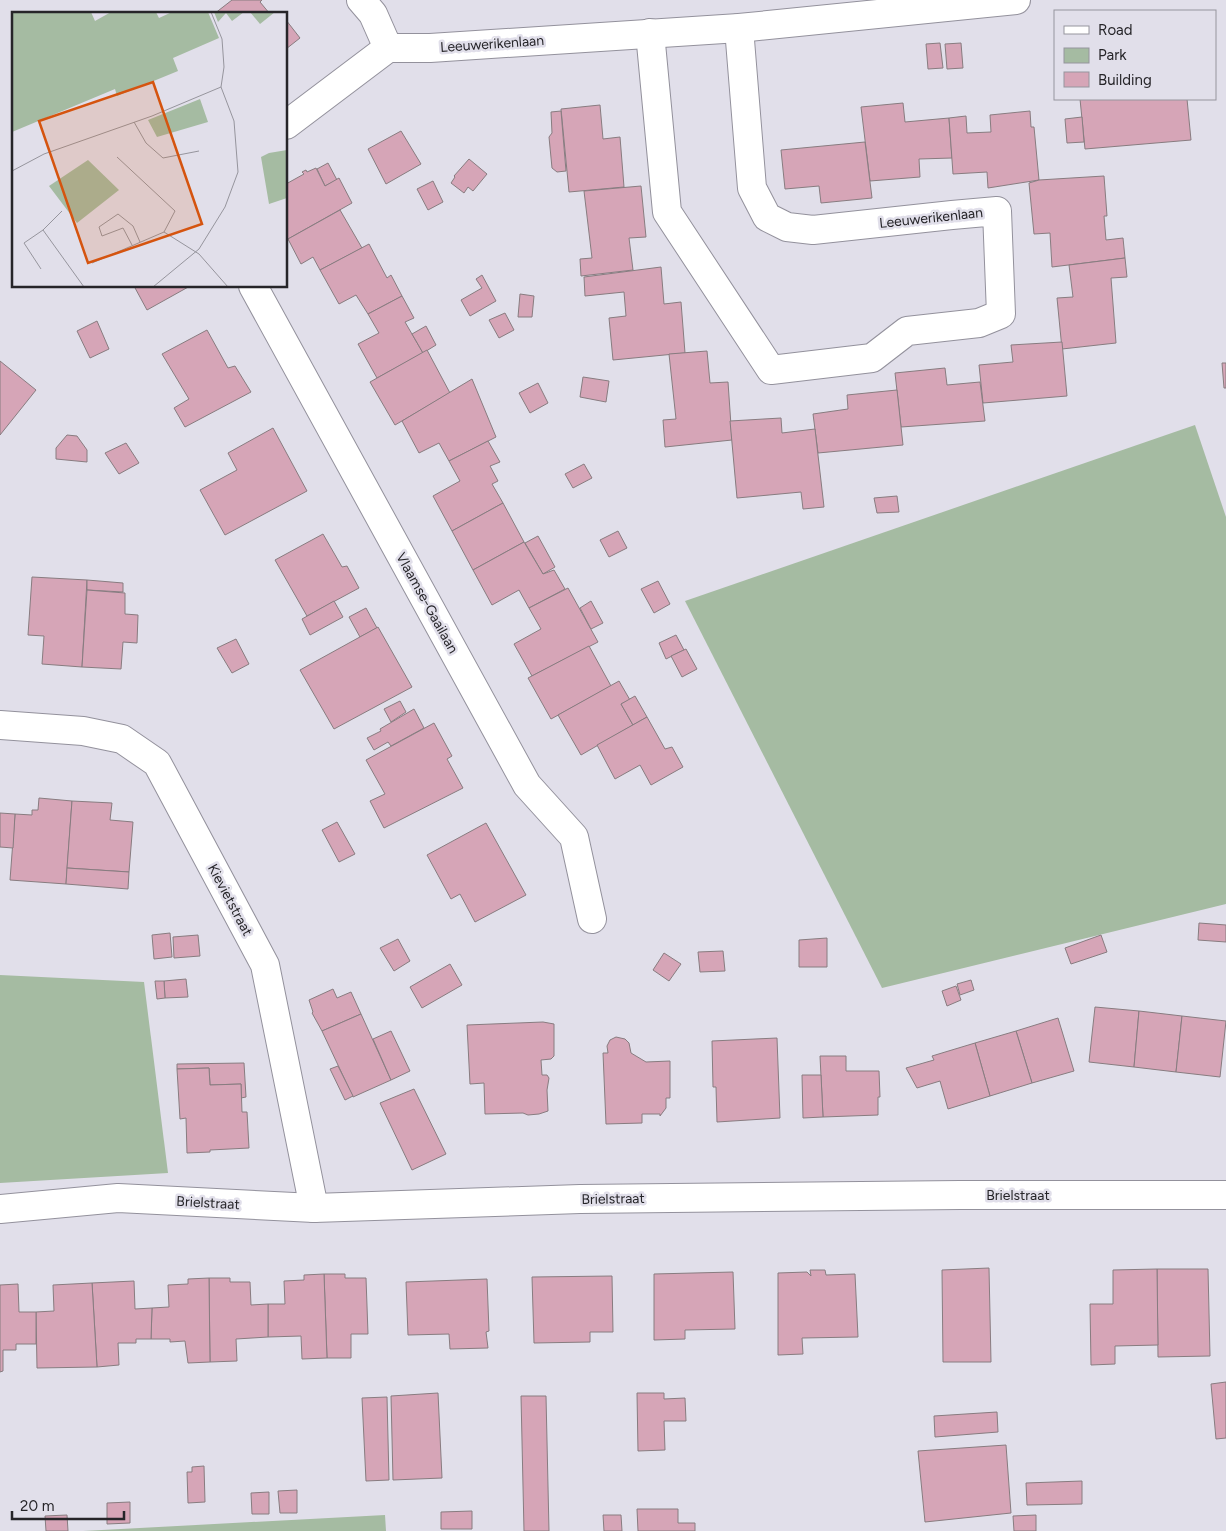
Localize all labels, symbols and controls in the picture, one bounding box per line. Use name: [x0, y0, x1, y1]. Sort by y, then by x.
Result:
legend: [1054, 10, 1216, 100]
inset map: [12, 12, 288, 288]
text: Road: [1098, 21, 1133, 39]
street label: Leeuwerikenlaan: [439, 32, 545, 56]
text: Park: [1098, 46, 1127, 64]
text: Building: [1098, 71, 1152, 89]
street label: Leeuwerikenlaan: [878, 204, 984, 232]
street label: Vlaamse-Gaailaan: [392, 550, 462, 656]
street label: Kievietstraat: [204, 861, 256, 939]
street label: Brielstraat: [986, 1187, 1050, 1204]
street label: Brielstraat: [581, 1190, 645, 1208]
street label: Brielstraat: [176, 1193, 240, 1213]
scale bar: [12, 1488, 125, 1520]
text: 20 m: [20, 1497, 54, 1515]

